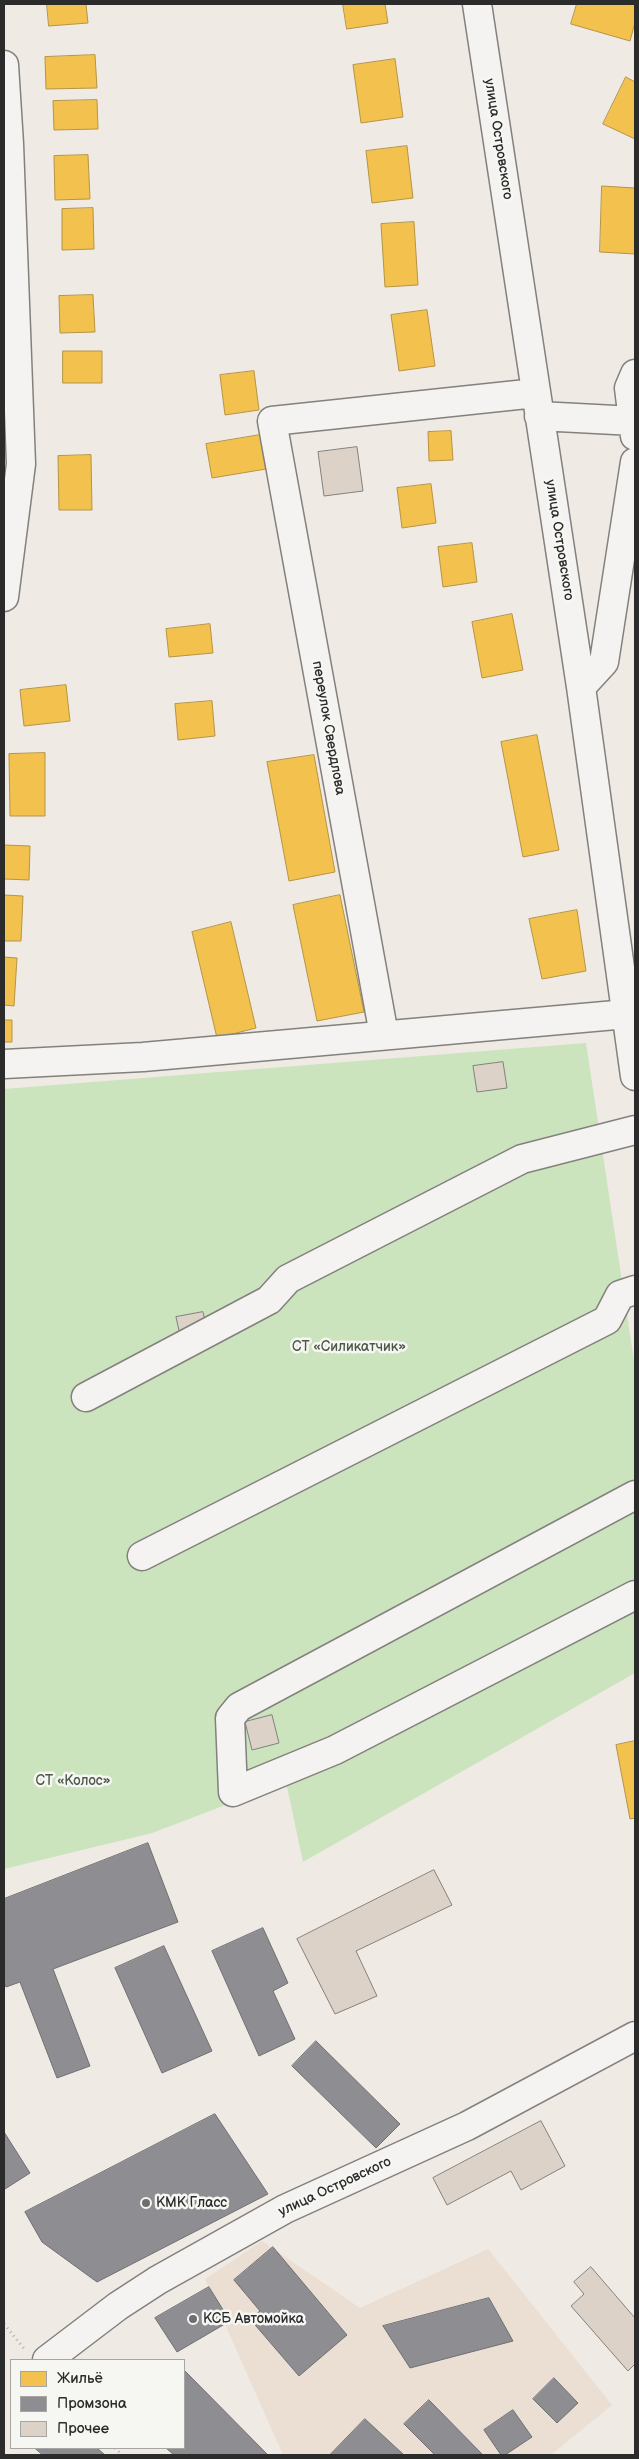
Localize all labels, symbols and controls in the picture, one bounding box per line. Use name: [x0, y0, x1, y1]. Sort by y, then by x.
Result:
street label: улица Островского: [480, 77, 516, 201]
street label: улица Островского: [541, 478, 577, 602]
street label: переулок Свердлова: [308, 660, 348, 796]
park label: СТ «Силикатчик»: [292, 1339, 406, 1355]
park label: СТ «Колос»: [36, 1773, 110, 1789]
street label: улица Островского: [276, 2154, 394, 2220]
place label: КМК Гласс: [156, 2195, 227, 2211]
marker: КМК Гласс: [140, 2197, 152, 2209]
place label: КСБ Автомойка: [203, 2311, 304, 2327]
marker: КСБ Автомойка: [187, 2313, 199, 2325]
legend: [10, 2359, 185, 2449]
text: Жильё: [57, 2369, 103, 2388]
text: Промзона: [57, 2394, 127, 2413]
text: Прочее: [57, 2419, 109, 2438]

